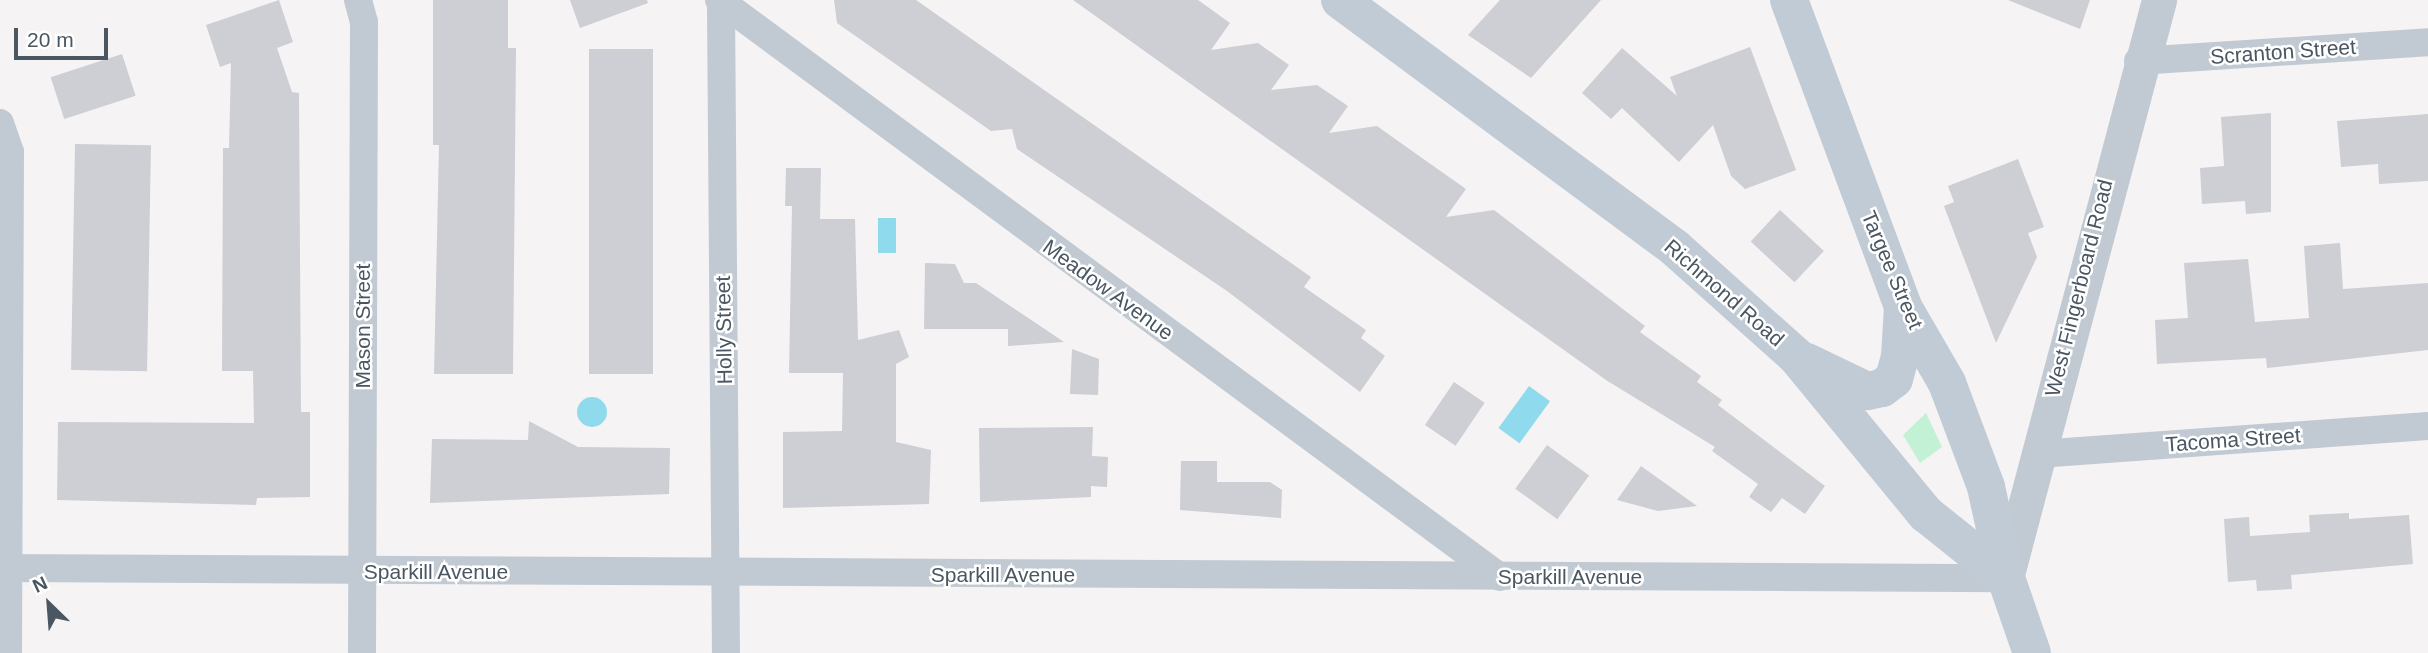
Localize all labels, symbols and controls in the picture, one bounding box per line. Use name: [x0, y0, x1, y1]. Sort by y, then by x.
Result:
scale bar: [18, 14, 112, 58]
text: 20 m: [27, 28, 74, 51]
street label: Scranton Street: [2209, 34, 2357, 70]
street label: West Fingerboard Road: [2040, 177, 2118, 399]
street label: Targee Street: [1856, 207, 1928, 333]
street label: Meadow Avenue: [1037, 234, 1179, 346]
street label: Richmond Road: [1659, 234, 1789, 352]
street label: Mason Street: [350, 264, 376, 388]
street label: Holly Street: [710, 276, 738, 384]
street label: Tacoma Street: [2165, 423, 2301, 457]
street label: Sparkill Avenue: [363, 559, 509, 585]
street label: Sparkill Avenue: [930, 562, 1076, 588]
street label: Sparkill Avenue: [1497, 564, 1643, 590]
north arrow: [14, 569, 84, 639]
text: N: [29, 572, 51, 597]

